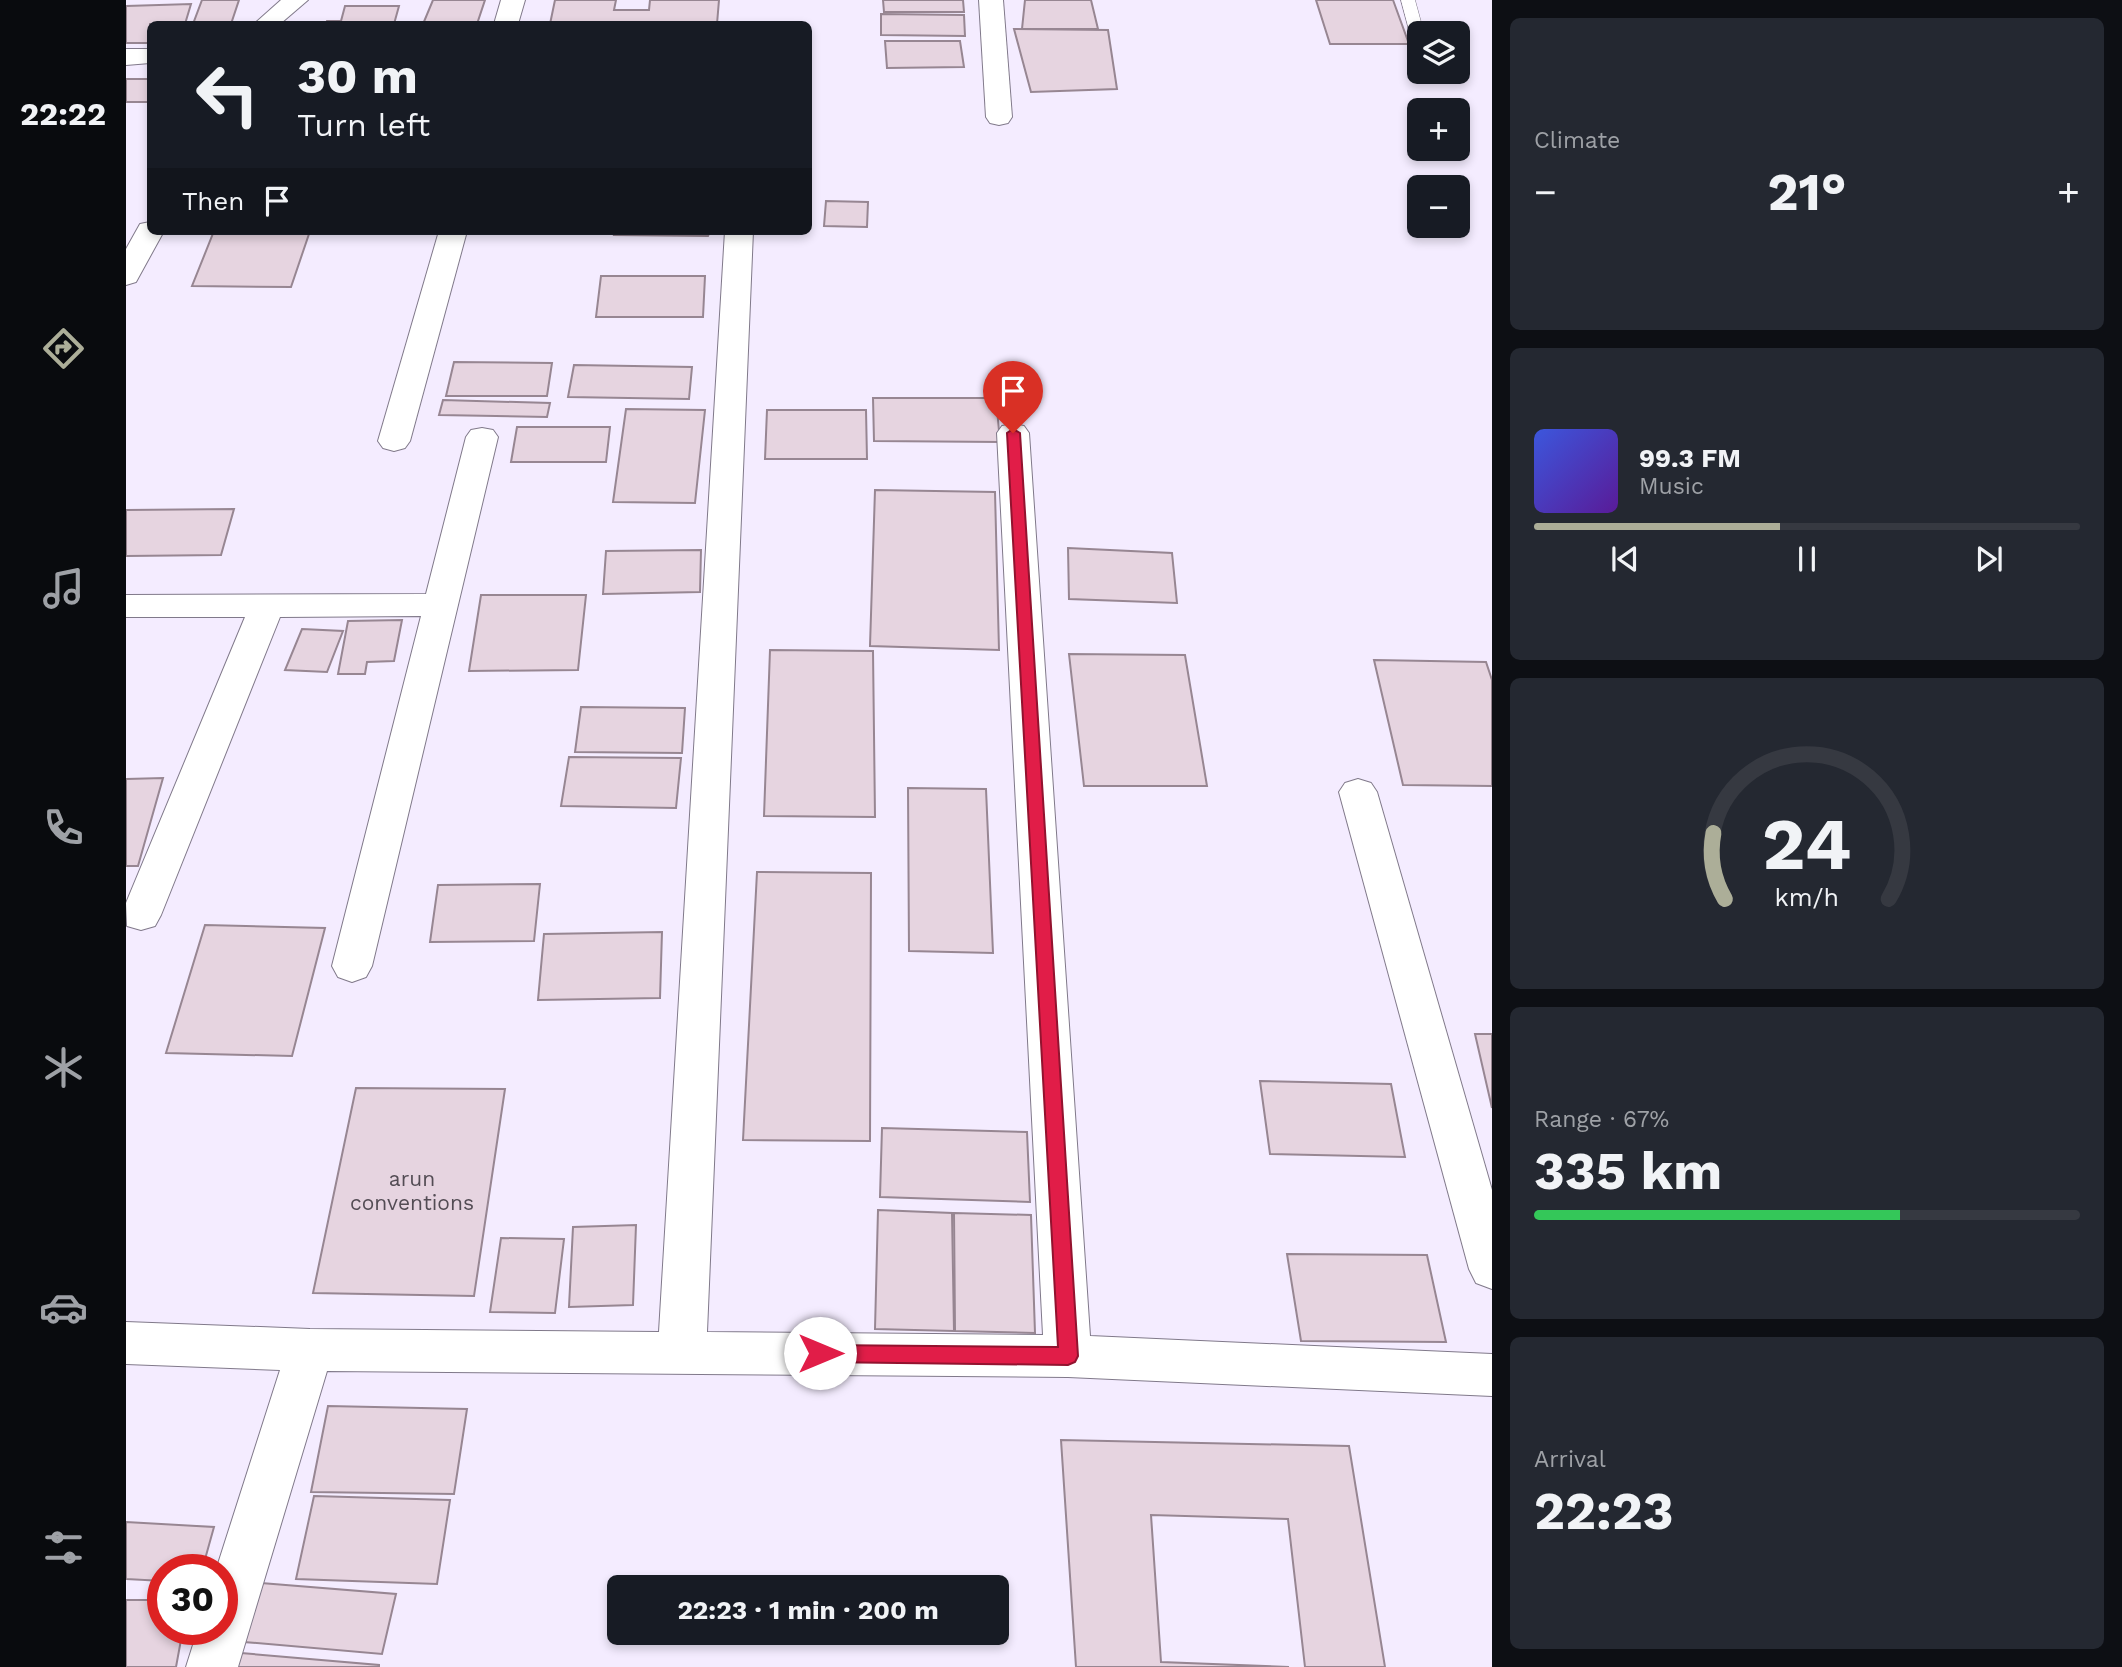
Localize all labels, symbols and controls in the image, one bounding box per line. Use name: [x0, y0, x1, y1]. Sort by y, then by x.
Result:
map controls: [1407, 21, 1470, 238]
button: layers: [1407, 21, 1470, 84]
text: 30 m: [297, 47, 418, 105]
icon: left: [182, 49, 273, 140]
text: 22:22: [20, 95, 106, 133]
button: +: [1407, 98, 1470, 161]
text: Turn left: [297, 106, 430, 144]
text: Climate: [1534, 127, 1620, 154]
text: 21°: [1767, 162, 1847, 223]
text: −: [1534, 170, 1557, 214]
text: +: [2057, 170, 2080, 214]
button: −: [1407, 175, 1470, 238]
icon: arrive: [258, 182, 296, 220]
text: Then: [182, 186, 244, 216]
icon: directions: [39, 324, 88, 373]
pin: [983, 361, 1043, 433]
icon: arrive: [994, 372, 1032, 410]
text: 99.3 FM: [1639, 443, 1741, 473]
text: Music: [1639, 473, 1704, 500]
icon: previous: [1606, 540, 1644, 578]
icon: pause: [1788, 540, 1826, 578]
icon: next: [1970, 540, 2008, 578]
icon: music: [39, 564, 88, 613]
text: 24: [1762, 802, 1852, 888]
icon: phone: [39, 803, 88, 852]
text: km/h: [1775, 883, 1839, 912]
icon: climate: [39, 1043, 88, 1092]
text: Range · 67%: [1534, 1106, 1669, 1133]
text: 335 km: [1534, 1141, 1722, 1202]
house number: arun conventions: [350, 1166, 474, 1215]
icon: car: [39, 1283, 88, 1332]
position arrow: [783, 1316, 857, 1390]
text: Arrival: [1534, 1446, 1606, 1473]
text: 22:23: [1534, 1481, 1674, 1542]
icon: filters: [39, 1523, 88, 1572]
speed limit sign: 30: [147, 1554, 238, 1645]
text: 22:23 · 1 min · 200 m: [677, 1595, 939, 1625]

